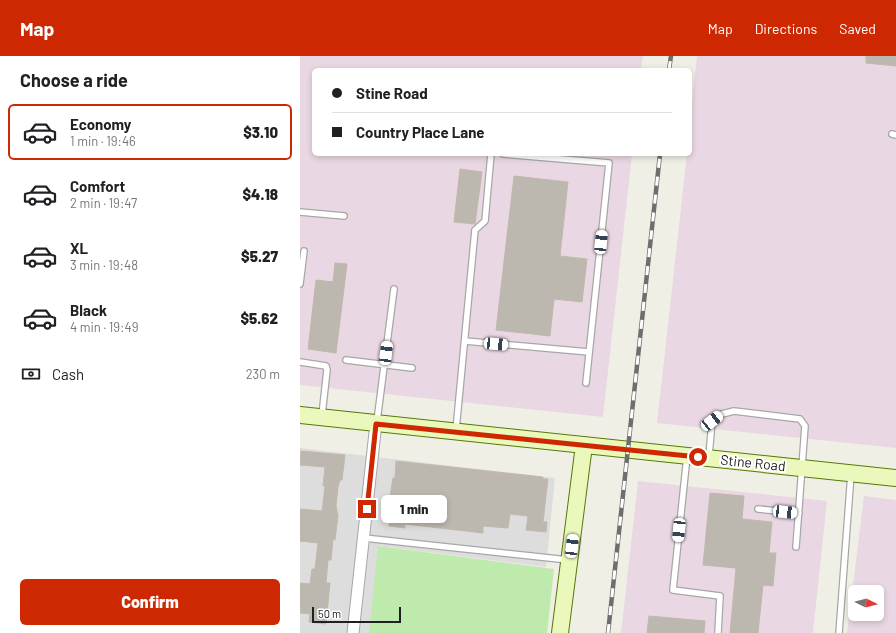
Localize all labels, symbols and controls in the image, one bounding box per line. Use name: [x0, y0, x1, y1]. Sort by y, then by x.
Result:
text: Map: [20, 17, 54, 40]
text: Map: [708, 20, 733, 37]
text: Directions: [755, 20, 817, 37]
text: Saved: [839, 20, 876, 37]
text: Choose a ride: [20, 69, 128, 91]
text: Stine Road: [356, 84, 428, 102]
icon: car: [22, 114, 58, 150]
text: Economy: [70, 115, 131, 133]
text: $3.10: [243, 123, 278, 141]
text: Country Place Lane: [356, 123, 485, 141]
text: 1 min · 19:46: [70, 133, 136, 149]
icon: car: [22, 176, 58, 212]
text: Comfort: [70, 177, 125, 195]
text: $4.18: [242, 185, 278, 203]
text: 2 min · 19:47: [70, 195, 137, 211]
car: [594, 229, 608, 255]
icon: car: [22, 238, 58, 274]
text: XL: [70, 239, 88, 257]
text: $5.27: [241, 247, 278, 265]
text: 3 min · 19:48: [70, 257, 138, 273]
icon: car: [22, 300, 58, 336]
text: Black: [70, 301, 107, 319]
text: $5.62: [240, 309, 278, 327]
text: 4 min · 19:49: [70, 319, 138, 335]
car: [484, 337, 508, 351]
car: [379, 340, 393, 366]
icon: cash: [20, 363, 42, 385]
text: Cash: [52, 365, 84, 383]
text: 230 m: [246, 366, 280, 382]
car: [699, 409, 725, 433]
route start: [689, 448, 707, 466]
street label: Stine Road: [720, 451, 787, 474]
callout: 1 min: [381, 495, 447, 523]
route end: [358, 500, 376, 518]
text: 1 min: [400, 501, 428, 517]
car: [772, 505, 798, 519]
car: [672, 517, 686, 543]
car: [565, 533, 579, 559]
button: Confirm: [20, 579, 280, 625]
north arrow: [848, 585, 884, 621]
map controls: [848, 585, 884, 621]
scale bar: [312, 605, 401, 624]
text: 50 m: [318, 607, 341, 620]

